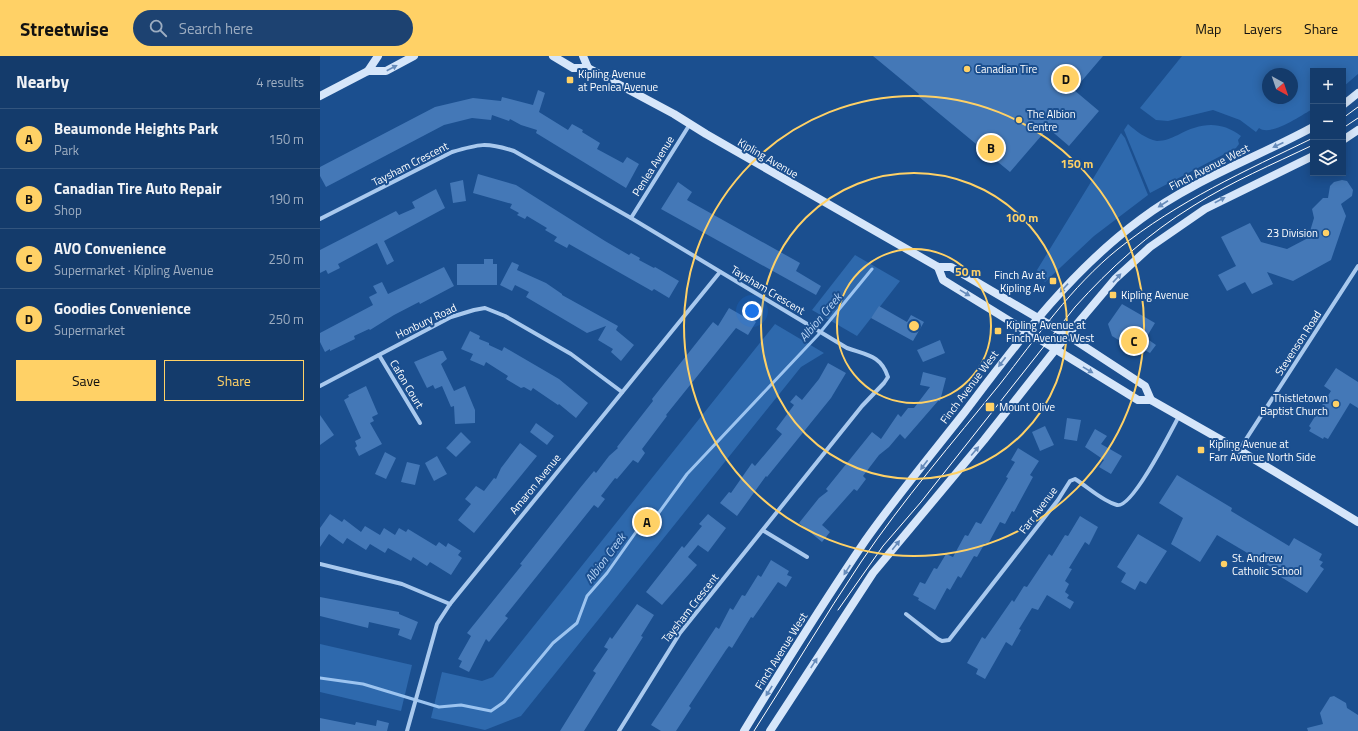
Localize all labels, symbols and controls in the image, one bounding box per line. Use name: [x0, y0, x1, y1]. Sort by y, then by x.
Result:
search box: [133, 10, 413, 46]
text: Streetwise: [20, 14, 109, 43]
icon: search: [147, 17, 169, 39]
text: Search here: [179, 17, 253, 40]
text: Map: [1195, 18, 1221, 39]
text: Layers: [1243, 18, 1282, 39]
text: Share: [1304, 18, 1338, 39]
place label: Canadian Tire: [975, 61, 1038, 77]
one-way arrow: [387, 64, 398, 71]
marker: Canadian Tire: [962, 64, 972, 74]
pin: D: [1053, 64, 1079, 94]
place label: Kipling Avenue at Penlea Avenue: [578, 66, 659, 95]
north arrow: [1262, 68, 1298, 104]
map controls: [1310, 68, 1346, 176]
button: +: [1310, 68, 1346, 104]
text: Nearby: [16, 69, 69, 95]
text: 4 results: [256, 72, 304, 92]
marker: Kipling Avenue at Penlea Avenue: [565, 75, 575, 85]
button: −: [1310, 104, 1346, 140]
place label: The Albion Centre: [1027, 106, 1076, 135]
marker: The Albion Centre: [1014, 115, 1024, 125]
text: Beaumonde Heights Park: [54, 117, 218, 140]
text: A: [25, 129, 33, 149]
text: 150 m: [268, 129, 304, 149]
street label: Penlea Avenue: [628, 132, 678, 199]
pin: B: [978, 133, 1004, 163]
street label: Kipling Avenue: [735, 134, 802, 182]
street label: Taysham Crescent: [369, 138, 451, 190]
text: Park: [54, 140, 79, 160]
street label: Finch Avenue West: [1166, 140, 1252, 194]
button: layers: [1310, 140, 1346, 176]
one-way arrow: [1273, 142, 1284, 148]
text: 150 m: [1061, 154, 1093, 173]
text: Canadian Tire Auto Repair: [54, 177, 222, 200]
text: B: [25, 189, 33, 209]
text: 190 m: [268, 189, 304, 209]
one-way arrow: [1214, 197, 1226, 204]
text: Shop: [54, 200, 82, 220]
one-way arrow: [1158, 200, 1168, 208]
text: 100 m: [1006, 208, 1038, 227]
place label: 23 Division: [1267, 225, 1318, 241]
marker: 23 Division: [1321, 228, 1331, 238]
text: AVO Convenience: [54, 237, 166, 260]
text: C: [25, 249, 33, 269]
text: 250 m: [268, 249, 304, 269]
text: Supermarket · Kipling Avenue: [54, 260, 214, 280]
street label: Taysham Crescent: [728, 262, 808, 319]
text: 50 m: [955, 262, 981, 281]
place label: Finch Av at Kipling Av: [994, 267, 1046, 296]
one-way arrow: [1112, 273, 1121, 283]
marker: Finch Av at Kipling Av: [1048, 276, 1058, 286]
one-way arrow: [1059, 283, 1069, 293]
water label: Albion Creek: [794, 287, 847, 345]
place label: Kipling Avenue: [1121, 287, 1189, 303]
one-way arrow: [960, 289, 970, 297]
marker: Kipling Avenue: [1108, 290, 1118, 300]
text: Goodies Convenience: [54, 297, 191, 320]
street label: Honbury Road: [393, 299, 459, 343]
your location: [742, 301, 762, 321]
street label: Stevenson Road: [1271, 307, 1325, 379]
text: D: [25, 309, 33, 329]
text: 250 m: [268, 309, 304, 329]
place label: Kipling Avenue at Finch Avenue West: [1006, 317, 1094, 346]
centre of rings: [907, 319, 921, 333]
text: Supermarket: [54, 320, 125, 340]
marker: Kipling Avenue at Finch Avenue West: [993, 326, 1003, 336]
pin: C: [1121, 326, 1147, 356]
street label: Finch Avenue West: [936, 347, 1002, 427]
one-way arrow: [998, 356, 1006, 367]
street label: Cafon Court: [386, 357, 428, 412]
button: Save: [16, 360, 156, 401]
button: Share: [164, 360, 304, 401]
one-way arrow: [1082, 367, 1094, 374]
place label: Thistletown Baptist Church: [1260, 390, 1328, 419]
place label: Mount Olive: [999, 399, 1055, 415]
marker: Thistletown Baptist Church: [1331, 399, 1341, 409]
marker: Mount Olive: [984, 401, 996, 413]
place label: Kipling Avenue at Farr Avenue North Side: [1209, 436, 1316, 465]
one-way arrow: [971, 445, 980, 456]
marker: Kipling Avenue at Farr Avenue North Side: [1196, 445, 1206, 455]
street label: Amaron Avenue: [506, 450, 565, 518]
one-way arrow: [919, 460, 928, 471]
street label: Farr Avenue: [1015, 483, 1061, 537]
pin: A: [634, 507, 660, 537]
water label: Albion Creek: [580, 528, 631, 587]
one-way arrow: [892, 540, 901, 550]
place label: St. Andrew Catholic School: [1232, 550, 1302, 579]
marker: St. Andrew Catholic School: [1219, 559, 1229, 569]
one-way arrow: [843, 564, 850, 576]
street label: Taysham Crescent: [658, 570, 722, 646]
street label: Finch Avenue West: [751, 609, 811, 693]
one-way arrow: [810, 658, 818, 668]
one-way arrow: [765, 685, 772, 697]

